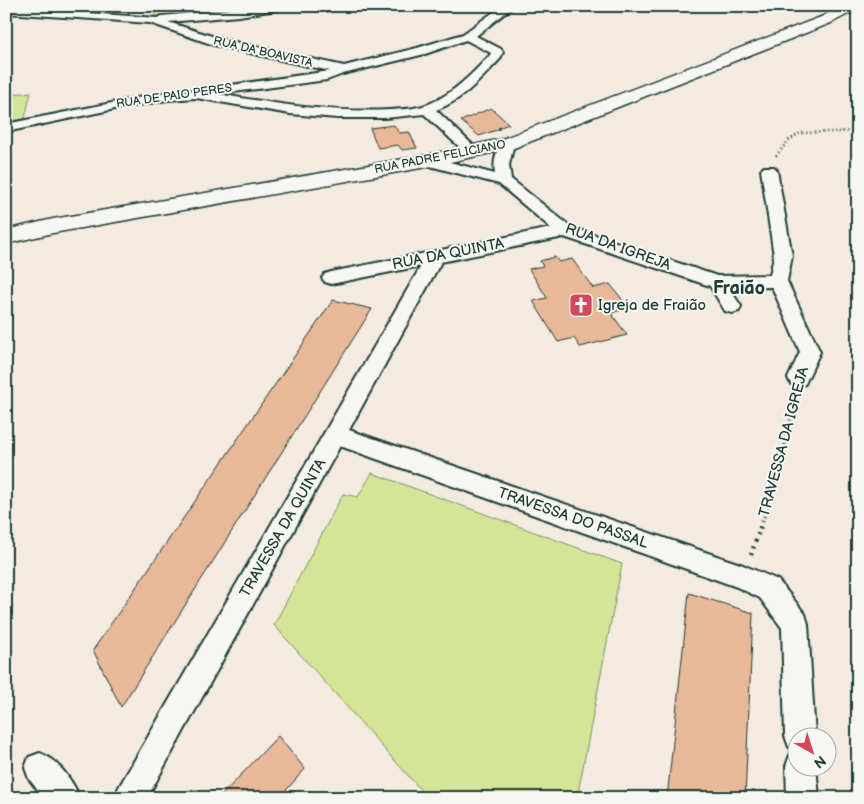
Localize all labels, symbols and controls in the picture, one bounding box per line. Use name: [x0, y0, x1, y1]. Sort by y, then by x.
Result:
street label: RUA DA BOAVISTA: [212, 33, 315, 71]
street label: RUA DE PAIO PERES: [115, 80, 233, 112]
street label: RUA PADRE FELICIANO: [373, 137, 507, 177]
street label: RUA DA IGREJA: [563, 219, 674, 275]
street label: RUA DA QUINTA: [391, 234, 506, 274]
district label: Fraião: [713, 278, 765, 299]
church icon: Igreja de Fraião: [568, 292, 594, 318]
place label: Igreja de Fraião: [598, 296, 706, 315]
street label: TRAVESSA DA IGREJA: [755, 364, 813, 519]
street label: TRAVESSA DA QUINTA: [236, 455, 331, 601]
street label: TRAVESSA DO PASSAL: [495, 483, 651, 553]
north arrow: [786, 726, 836, 776]
text: N: [810, 752, 829, 772]

